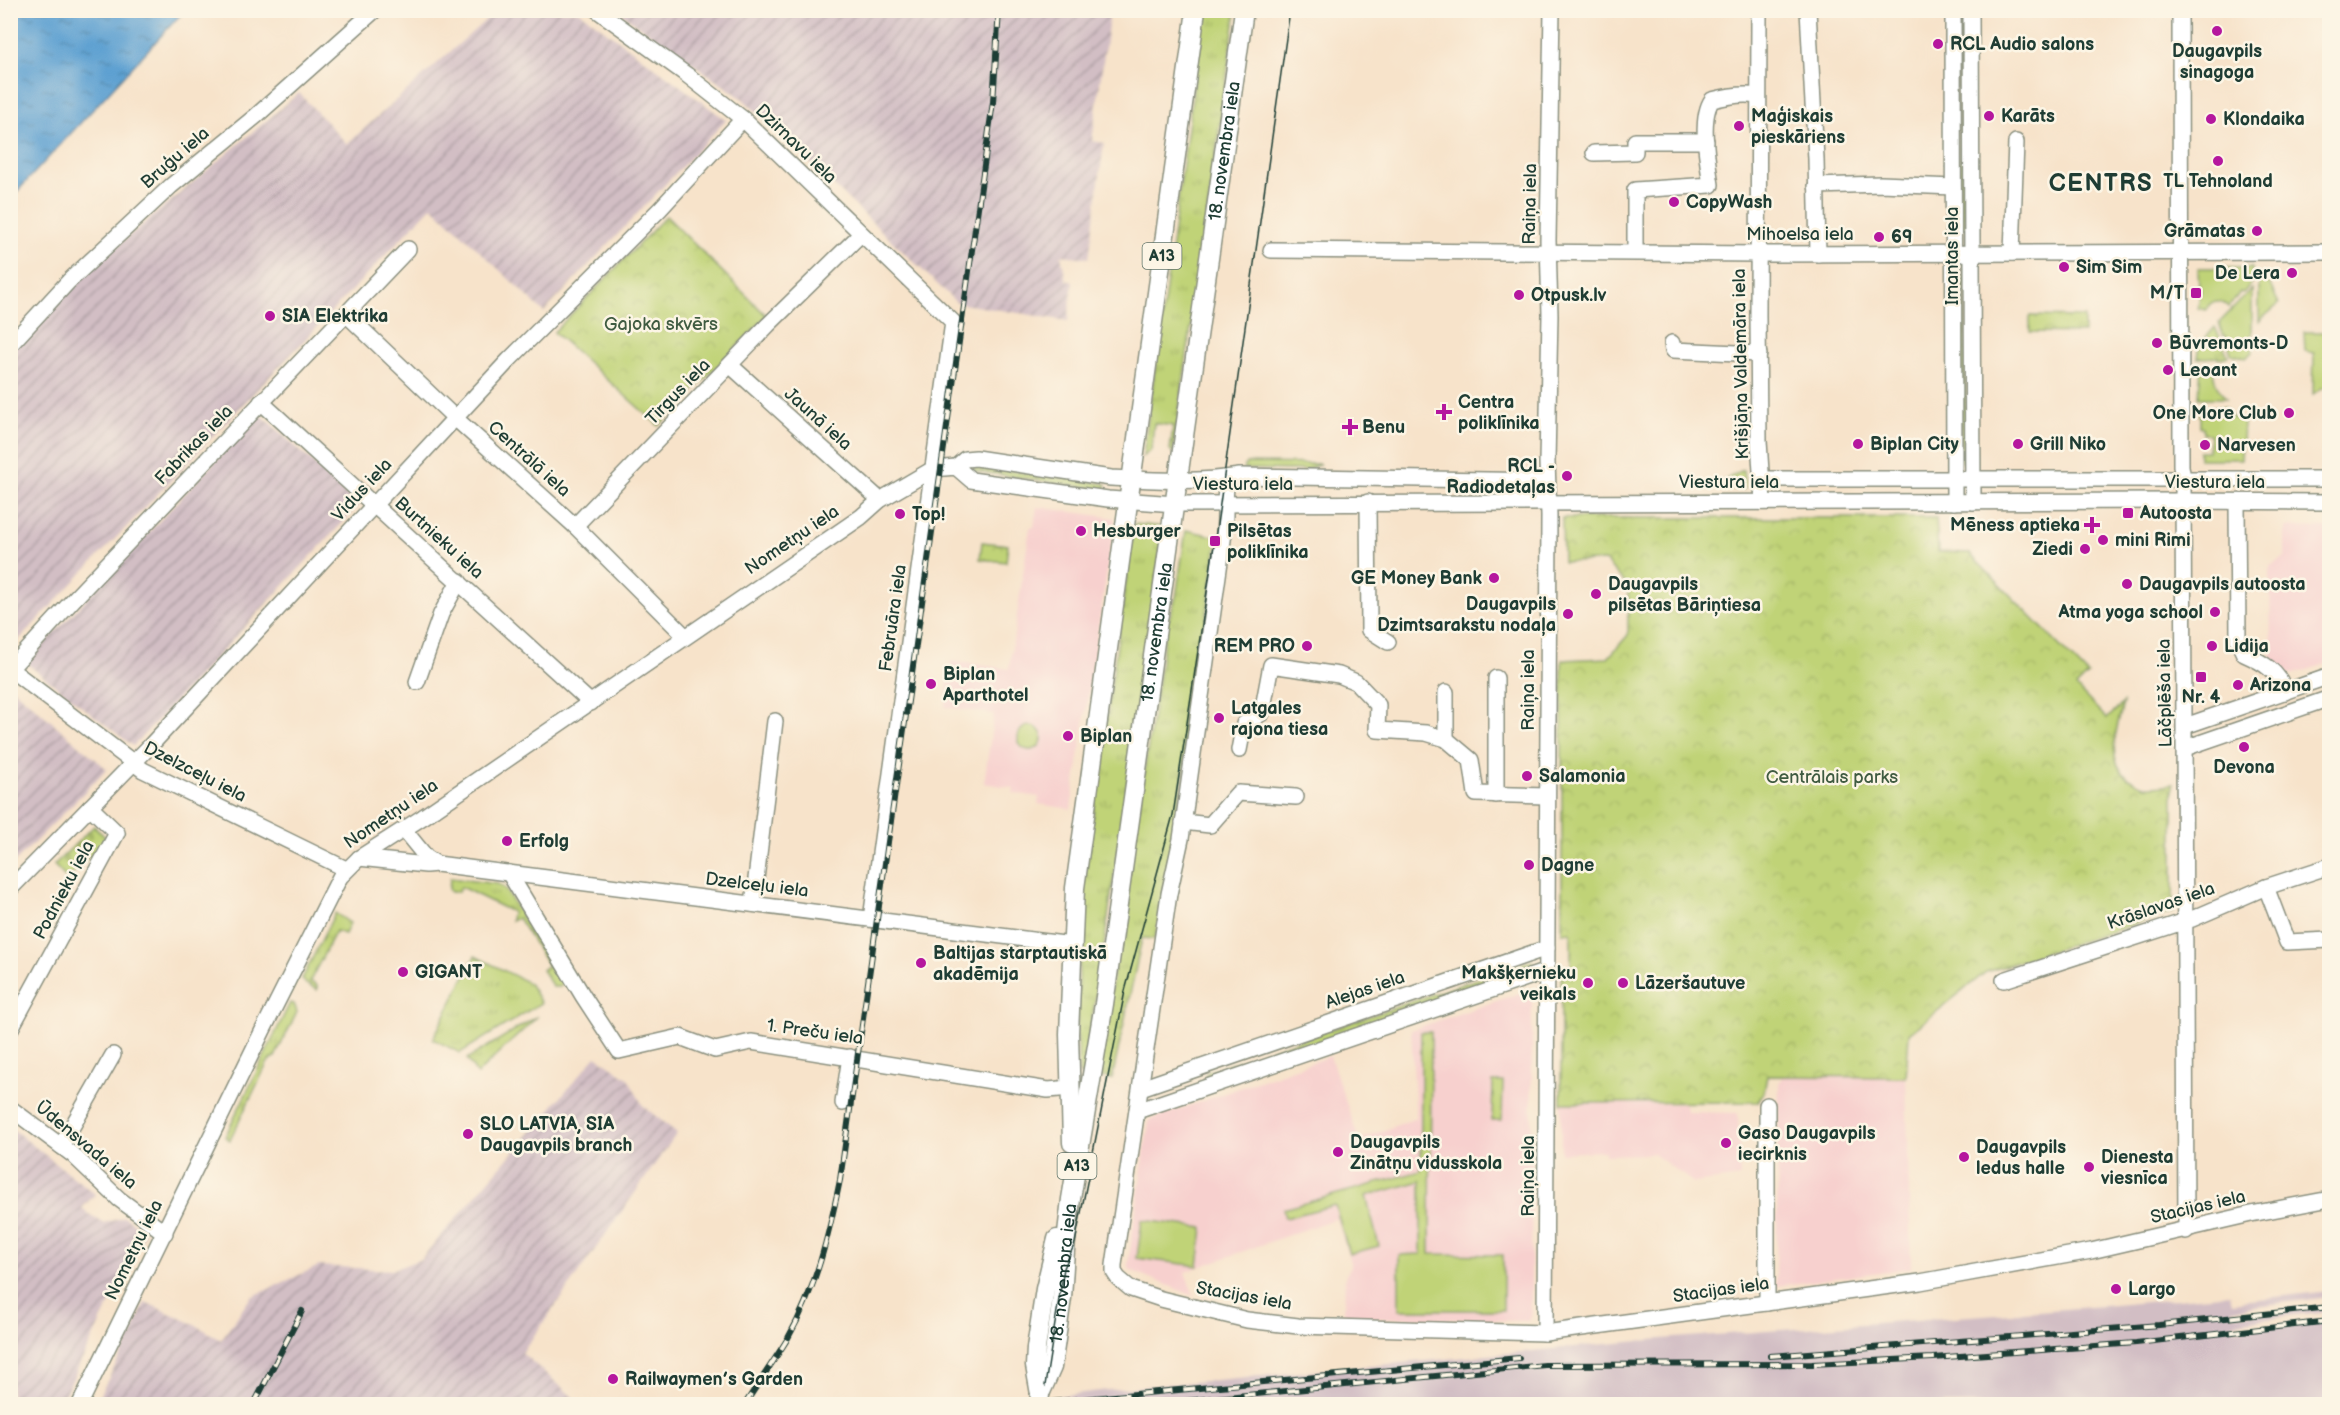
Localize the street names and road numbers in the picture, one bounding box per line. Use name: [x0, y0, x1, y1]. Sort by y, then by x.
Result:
street label: 18. novembra iela: [1204, 80, 1244, 222]
street label: Dzirnavu iela: [751, 100, 841, 188]
street label: Bruģu iela: [137, 123, 213, 193]
street label: Raiņa iela: [1519, 163, 1541, 245]
street label: Imantas iela: [1942, 207, 1963, 305]
street label: Mihoelsa iela: [1746, 224, 1854, 245]
road number: A13: [1142, 243, 1182, 269]
street label: Krišjāņa Valdemāra iela: [1729, 268, 1753, 460]
street label: Tirgus iela: [641, 355, 715, 429]
street label: Jaunā iela: [780, 383, 856, 455]
street label: Fabrikas iela: [151, 401, 237, 489]
street label: Centrālā iela: [484, 417, 574, 501]
street label: Vidus iela: [328, 454, 396, 526]
street label: Viestura iela: [1679, 472, 1779, 493]
street label: Viestura iela: [2165, 472, 2265, 493]
street label: Viestura iela: [1193, 474, 1293, 495]
street label: Burtnieku iela: [390, 493, 488, 583]
street label: Nometņu iela: [741, 501, 843, 579]
street label: 18. novembra iela: [1136, 561, 1177, 703]
street label: Februāra iela: [875, 563, 911, 673]
street label: Lāčplēša iela: [2154, 638, 2176, 748]
street label: Raiņa iela: [1518, 649, 1539, 731]
street label: Dzelzceļu iela: [140, 737, 250, 807]
street label: Nometņu iela: [340, 775, 442, 853]
street label: Podnieku iela: [29, 837, 99, 943]
street label: Dzelceļu iela: [704, 868, 810, 902]
street label: Krāslavas iela: [2104, 878, 2218, 934]
street label: Alejas iela: [1322, 967, 1408, 1013]
street label: 1. Preču iela: [766, 1015, 864, 1049]
street label: Ūdensvada iela: [31, 1096, 141, 1194]
street label: Raiņa iela: [1518, 1135, 1539, 1217]
road number: A13: [1058, 1153, 1096, 1179]
street label: Stacijas iela: [2148, 1186, 2248, 1228]
street label: Nometņu iela: [101, 1197, 167, 1303]
street label: 18. novembra iela: [1045, 1202, 1081, 1345]
street label: Stacijas iela: [1671, 1273, 1771, 1307]
street label: Stacijas iela: [1194, 1277, 1294, 1315]

